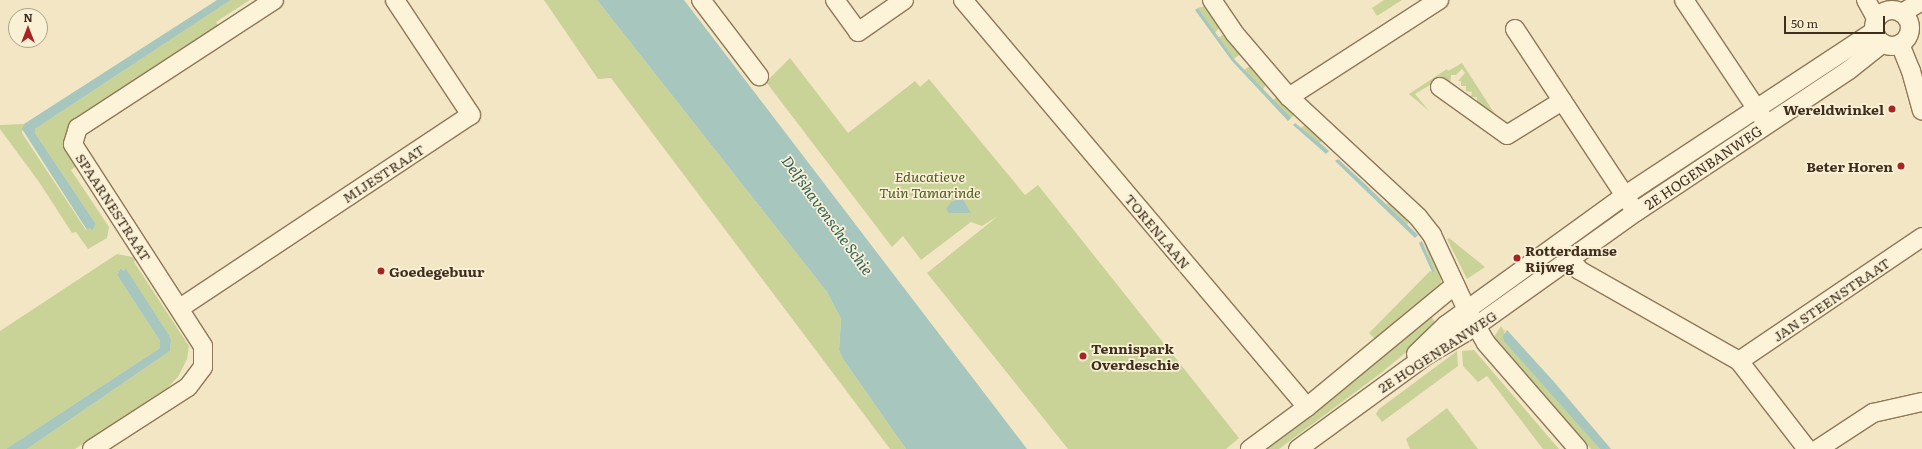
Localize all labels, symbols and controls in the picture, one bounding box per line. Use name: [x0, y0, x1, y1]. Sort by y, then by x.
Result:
north arrow: [8, 8, 48, 48]
scale bar: [1786, 8, 1887, 34]
text: N: [23, 9, 33, 25]
text: 50 m: [1791, 14, 1818, 32]
place label: Wereldwinkel: [1783, 101, 1884, 117]
marker: Wereldwinkel: [1887, 104, 1897, 114]
street label: 2E HOGENBANWEG: [1641, 121, 1765, 213]
street label: MIJESTRAAT: [339, 140, 427, 206]
street label: SPAARNESTRAAT: [73, 150, 155, 264]
water label: Delfshavensche Schie: [779, 152, 877, 278]
place label: Beter Horen: [1806, 158, 1893, 174]
marker: Beter Horen: [1896, 161, 1906, 171]
park label: Educatieve Tuin Tamarinde: [879, 168, 981, 200]
street label: TORENLAAN: [1122, 190, 1194, 272]
place label: Rotterdamse Rijweg: [1525, 242, 1617, 274]
marker: Rotterdamse Rijweg: [1512, 253, 1522, 263]
street label: JAN STEENSTRAAT: [1769, 254, 1893, 344]
place label: Goedegebuur: [389, 263, 485, 279]
marker: Goedegebuur: [376, 266, 386, 276]
street label: 2E HOGENBANWEG: [1375, 306, 1499, 396]
place label: Tennispark Overdeschie: [1091, 340, 1180, 372]
marker: Tennispark Overdeschie: [1078, 351, 1088, 361]

